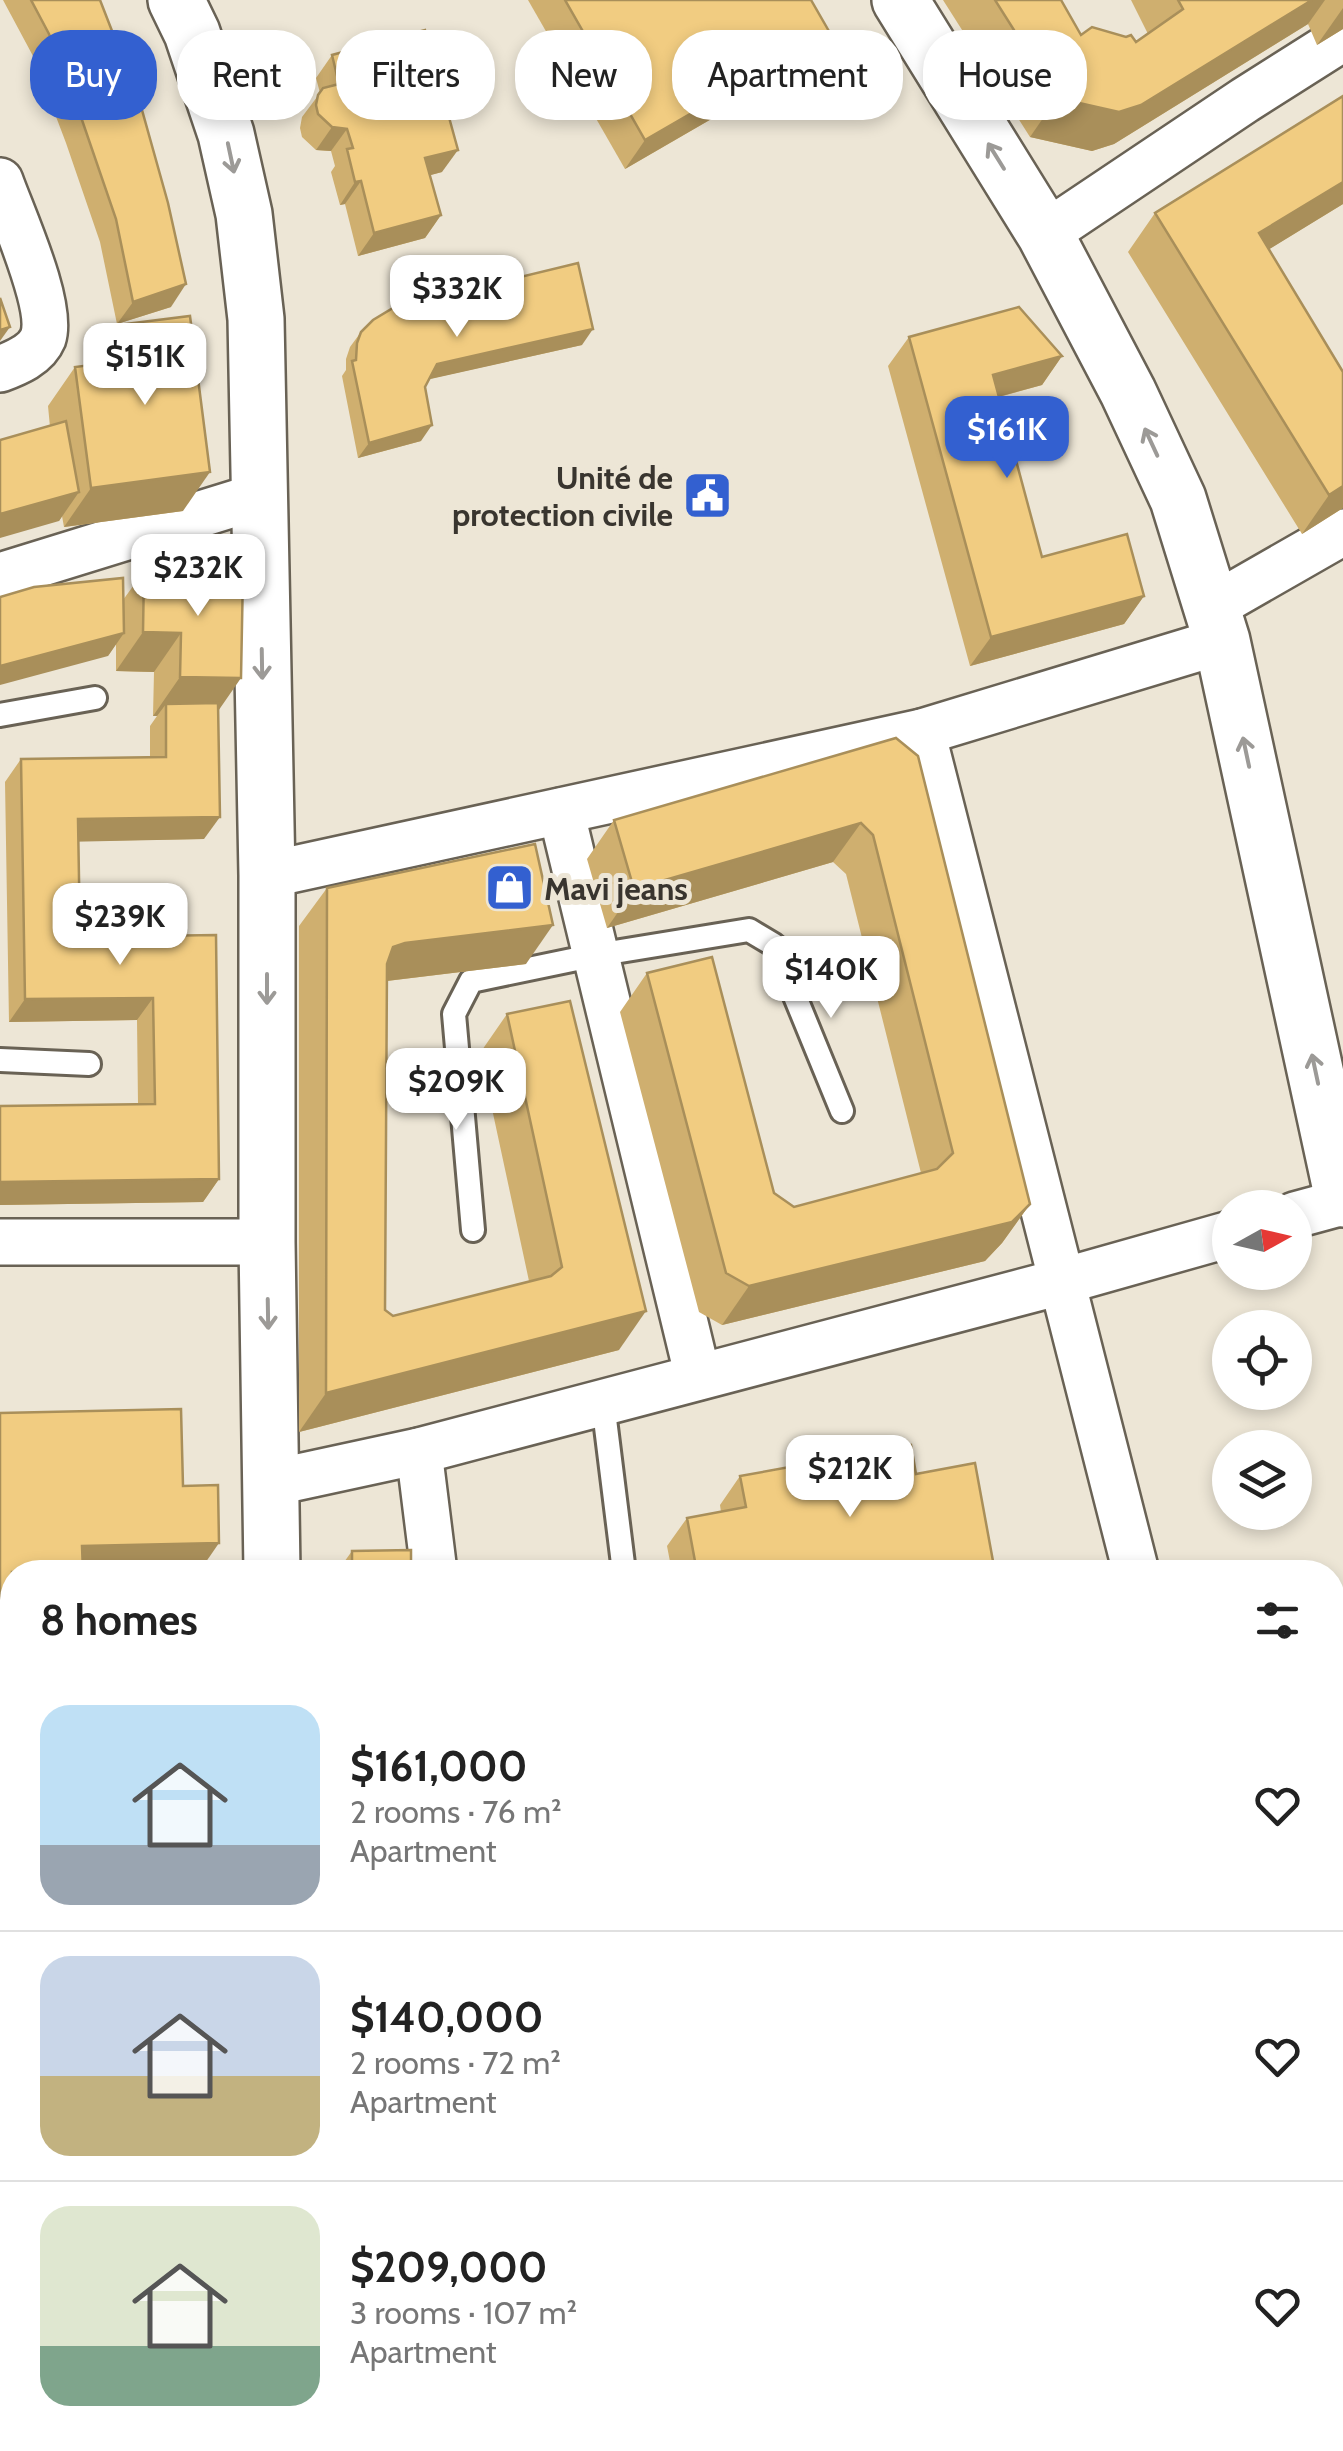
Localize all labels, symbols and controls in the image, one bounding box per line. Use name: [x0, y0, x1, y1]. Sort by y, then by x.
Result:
chip: Buy: [30, 30, 157, 120]
chip: Rent: [177, 30, 316, 120]
chip: Filters: [336, 30, 495, 120]
chip: New: [515, 30, 652, 120]
chip: Apartment: [672, 30, 903, 120]
chip: House: [923, 30, 1087, 120]
one-way arrow: [223, 141, 242, 173]
one-way arrow: [986, 143, 1007, 171]
pin: $332K: [387, 255, 527, 340]
text: $332K: [412, 268, 502, 307]
pin: $151K: [75, 323, 215, 408]
text: $151K: [105, 336, 185, 375]
pin: $161K: [937, 396, 1077, 481]
text: $161K: [967, 409, 1047, 448]
one-way arrow: [1141, 428, 1160, 458]
place label: Unité de protection civile: [452, 458, 673, 534]
public building icon: Unité de protection civile: [682, 469, 734, 521]
pin: $232K: [128, 534, 268, 619]
text: $232K: [153, 547, 243, 586]
one-way arrow: [253, 647, 272, 679]
one-way arrow: [1236, 737, 1254, 769]
shop icon: Mavi jeans: [483, 862, 535, 914]
place label: Mavi jeans: [544, 869, 688, 908]
pin: $239K: [50, 883, 190, 968]
text: $239K: [75, 896, 165, 935]
pin: $140K: [761, 936, 901, 1021]
text: $140K: [785, 949, 877, 988]
one-way arrow: [258, 972, 276, 1004]
pin: $209K: [386, 1048, 526, 1133]
one-way arrow: [1305, 1054, 1323, 1086]
text: $209K: [408, 1061, 504, 1100]
north arrow: [1212, 1190, 1312, 1290]
map controls: [1212, 1190, 1312, 1530]
one-way arrow: [259, 1297, 278, 1329]
button: locate: [1212, 1310, 1312, 1410]
button: layers: [1212, 1430, 1312, 1530]
pin: $212K: [780, 1435, 920, 1520]
text: $212K: [808, 1448, 892, 1487]
icon: filters: [1250, 1593, 1305, 1648]
text: 8 homes: [40, 1594, 198, 1646]
text: $161,000: [350, 1740, 527, 1792]
icon: home: [120, 1745, 240, 1865]
icon: heart: [1250, 1778, 1305, 1833]
text: 2 rooms · 76 m²: [350, 1792, 562, 1831]
text: Apartment: [350, 1831, 497, 1870]
text: $140,000: [350, 1991, 543, 2043]
icon: home: [120, 1996, 240, 2116]
icon: heart: [1250, 2029, 1305, 2084]
text: 2 rooms · 72 m²: [350, 2043, 561, 2082]
text: Apartment: [350, 2082, 497, 2121]
text: $209,000: [350, 2241, 547, 2293]
icon: home: [120, 2246, 240, 2366]
icon: heart: [1250, 2279, 1305, 2334]
text: 3 rooms · 107 m²: [350, 2293, 577, 2332]
text: Apartment: [350, 2332, 497, 2371]

